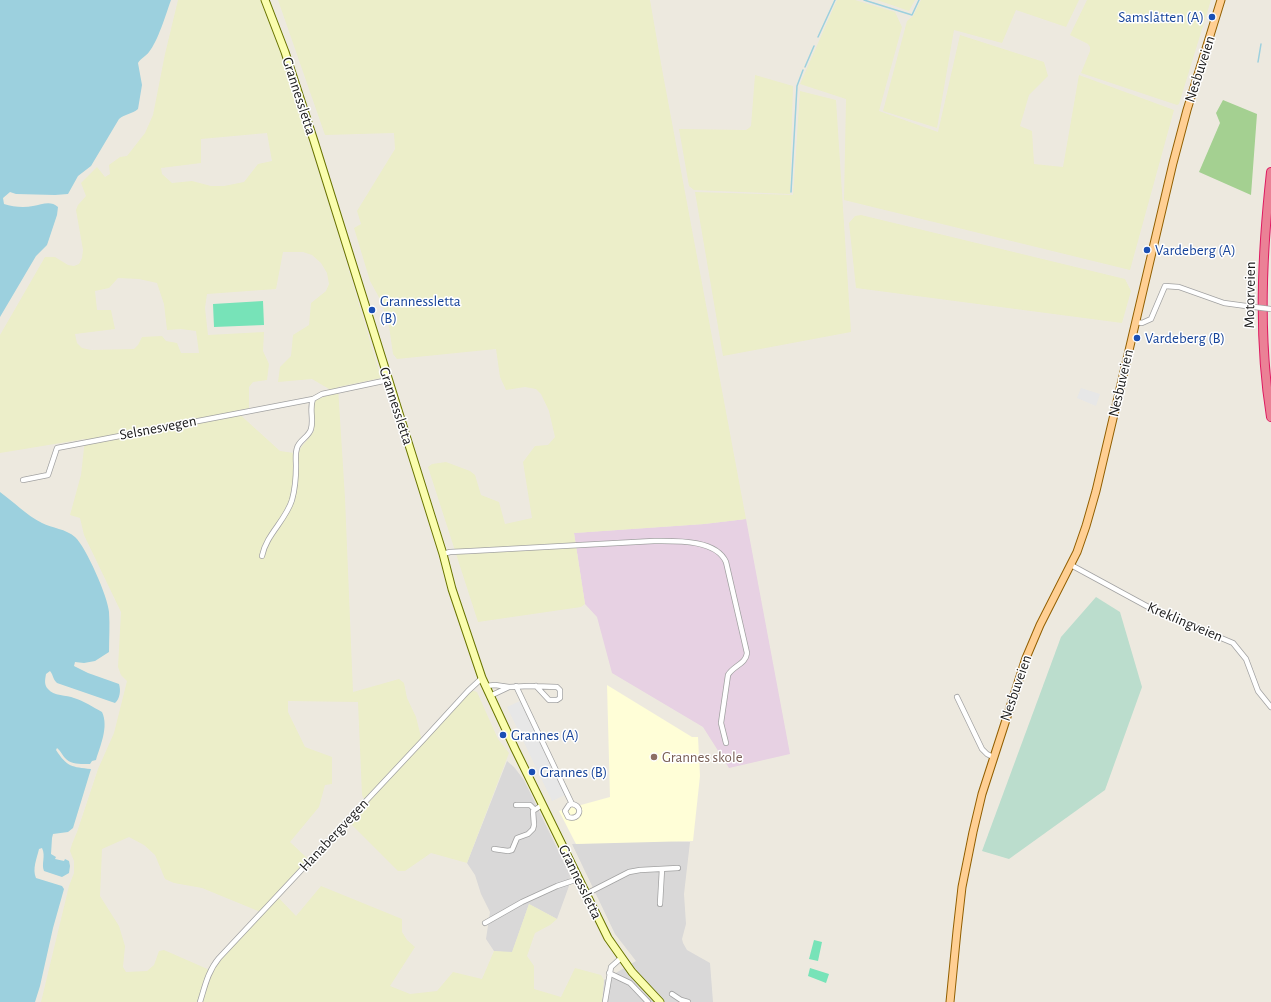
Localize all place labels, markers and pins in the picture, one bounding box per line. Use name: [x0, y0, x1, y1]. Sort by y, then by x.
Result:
place label: Samslåtten (A): [1118, 8, 1204, 26]
marker: Samslåtten (A): [1207, 12, 1217, 22]
place label: Vardeberg (A): [1155, 241, 1236, 259]
marker: Vardeberg (A): [1142, 245, 1152, 255]
place label: Grannessletta (B): [380, 292, 461, 327]
marker: Grannessletta (B): [367, 305, 377, 315]
place label: Vardeberg (B): [1145, 329, 1225, 347]
marker: Vardeberg (B): [1132, 333, 1142, 343]
place label: Grannes (A): [511, 726, 579, 744]
marker: Grannes (A): [498, 730, 508, 740]
place label: Grannes skole: [662, 748, 743, 766]
marker: Grannes skole: [649, 752, 659, 762]
place label: Grannes (B): [540, 763, 607, 781]
marker: Grannes (B): [527, 767, 537, 777]

